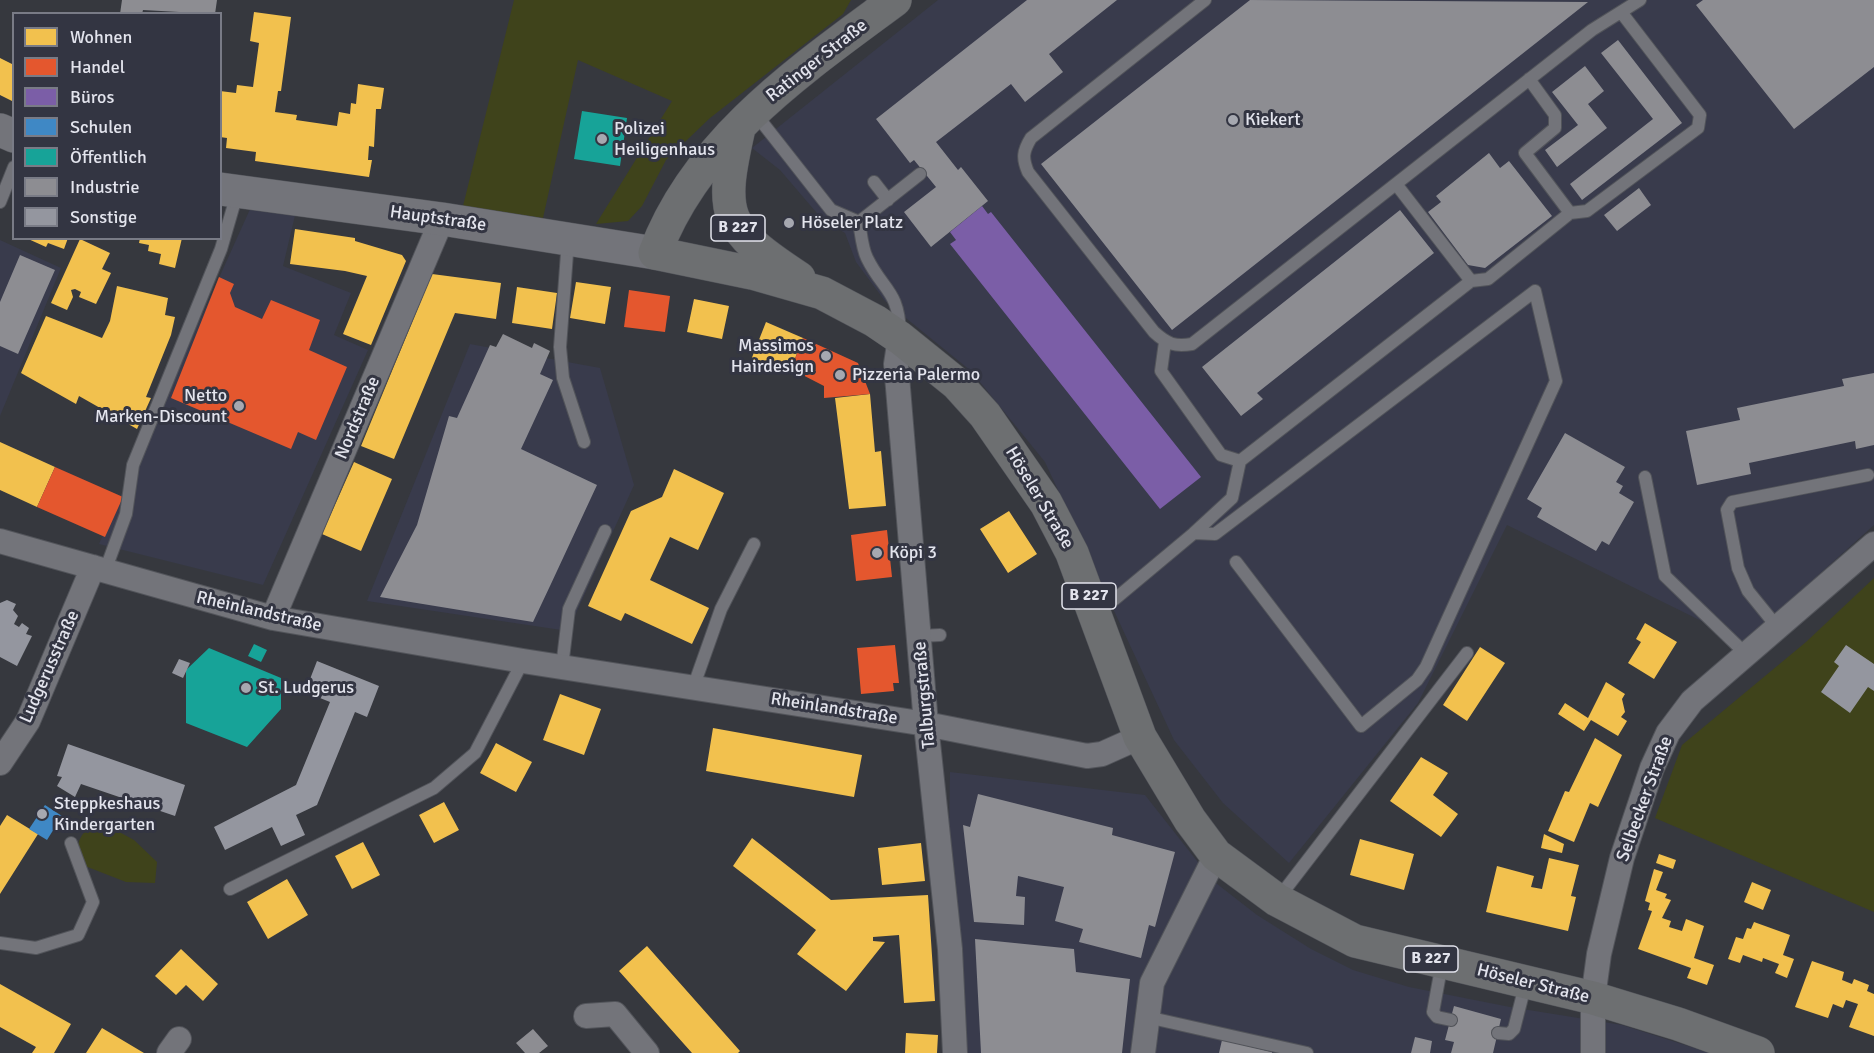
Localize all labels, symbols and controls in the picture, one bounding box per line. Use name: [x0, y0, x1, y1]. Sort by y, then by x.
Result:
legend: [12, 12, 222, 240]
street label: Ratinger Straße: [762, 15, 872, 107]
text: Wohnen: [70, 26, 132, 48]
text: Handel: [70, 56, 125, 78]
text: Büros: [70, 86, 114, 108]
place label: Kiekert: [1245, 109, 1301, 131]
marker: Kiekert: [1226, 113, 1240, 127]
text: Schulen: [70, 116, 132, 138]
place label: Polizei Heiligenhaus: [614, 118, 715, 160]
marker: Polizei Heiligenhaus: [595, 132, 609, 146]
text: Öffentlich: [70, 146, 147, 168]
text: Industrie: [70, 176, 140, 198]
street label: Hauptstraße: [388, 202, 488, 236]
text: Sonstige: [70, 206, 137, 228]
place label: Höseler Platz: [801, 212, 903, 234]
road number: B 227: [711, 215, 765, 241]
marker: Höseler Platz: [782, 216, 796, 230]
place label: Massimos Hairdesign: [731, 335, 814, 378]
marker: Massimos Hairdesign: [819, 349, 833, 363]
place label: Pizzeria Palermo: [852, 364, 980, 386]
marker: Pizzeria Palermo: [833, 368, 847, 382]
street label: Nordstraße: [331, 373, 385, 463]
place label: Netto Marken-Discount: [95, 385, 227, 428]
marker: Netto Marken-Discount: [232, 399, 246, 413]
street label: Höseler Straße: [1000, 443, 1078, 553]
place label: Köpi 3: [889, 542, 937, 564]
marker: Köpi 3: [870, 546, 884, 560]
road number: B 227: [1062, 583, 1116, 609]
street label: Rheinlandstraße: [194, 587, 324, 637]
street label: Ludgerusstraße: [15, 607, 85, 727]
street label: Talburgstraße: [910, 641, 940, 749]
place label: St. Ludgerus: [258, 677, 354, 699]
marker: St. Ludgerus: [239, 681, 253, 695]
street label: Rheinlandstraße: [769, 688, 899, 730]
street label: Selbecker Straße: [1612, 733, 1678, 865]
place label: Steppkeshaus Kindergarten: [54, 793, 160, 836]
marker: Steppkeshaus Kindergarten: [35, 807, 49, 821]
road number: B 227: [1404, 946, 1458, 972]
street label: Höseler Straße: [1474, 960, 1592, 1008]

